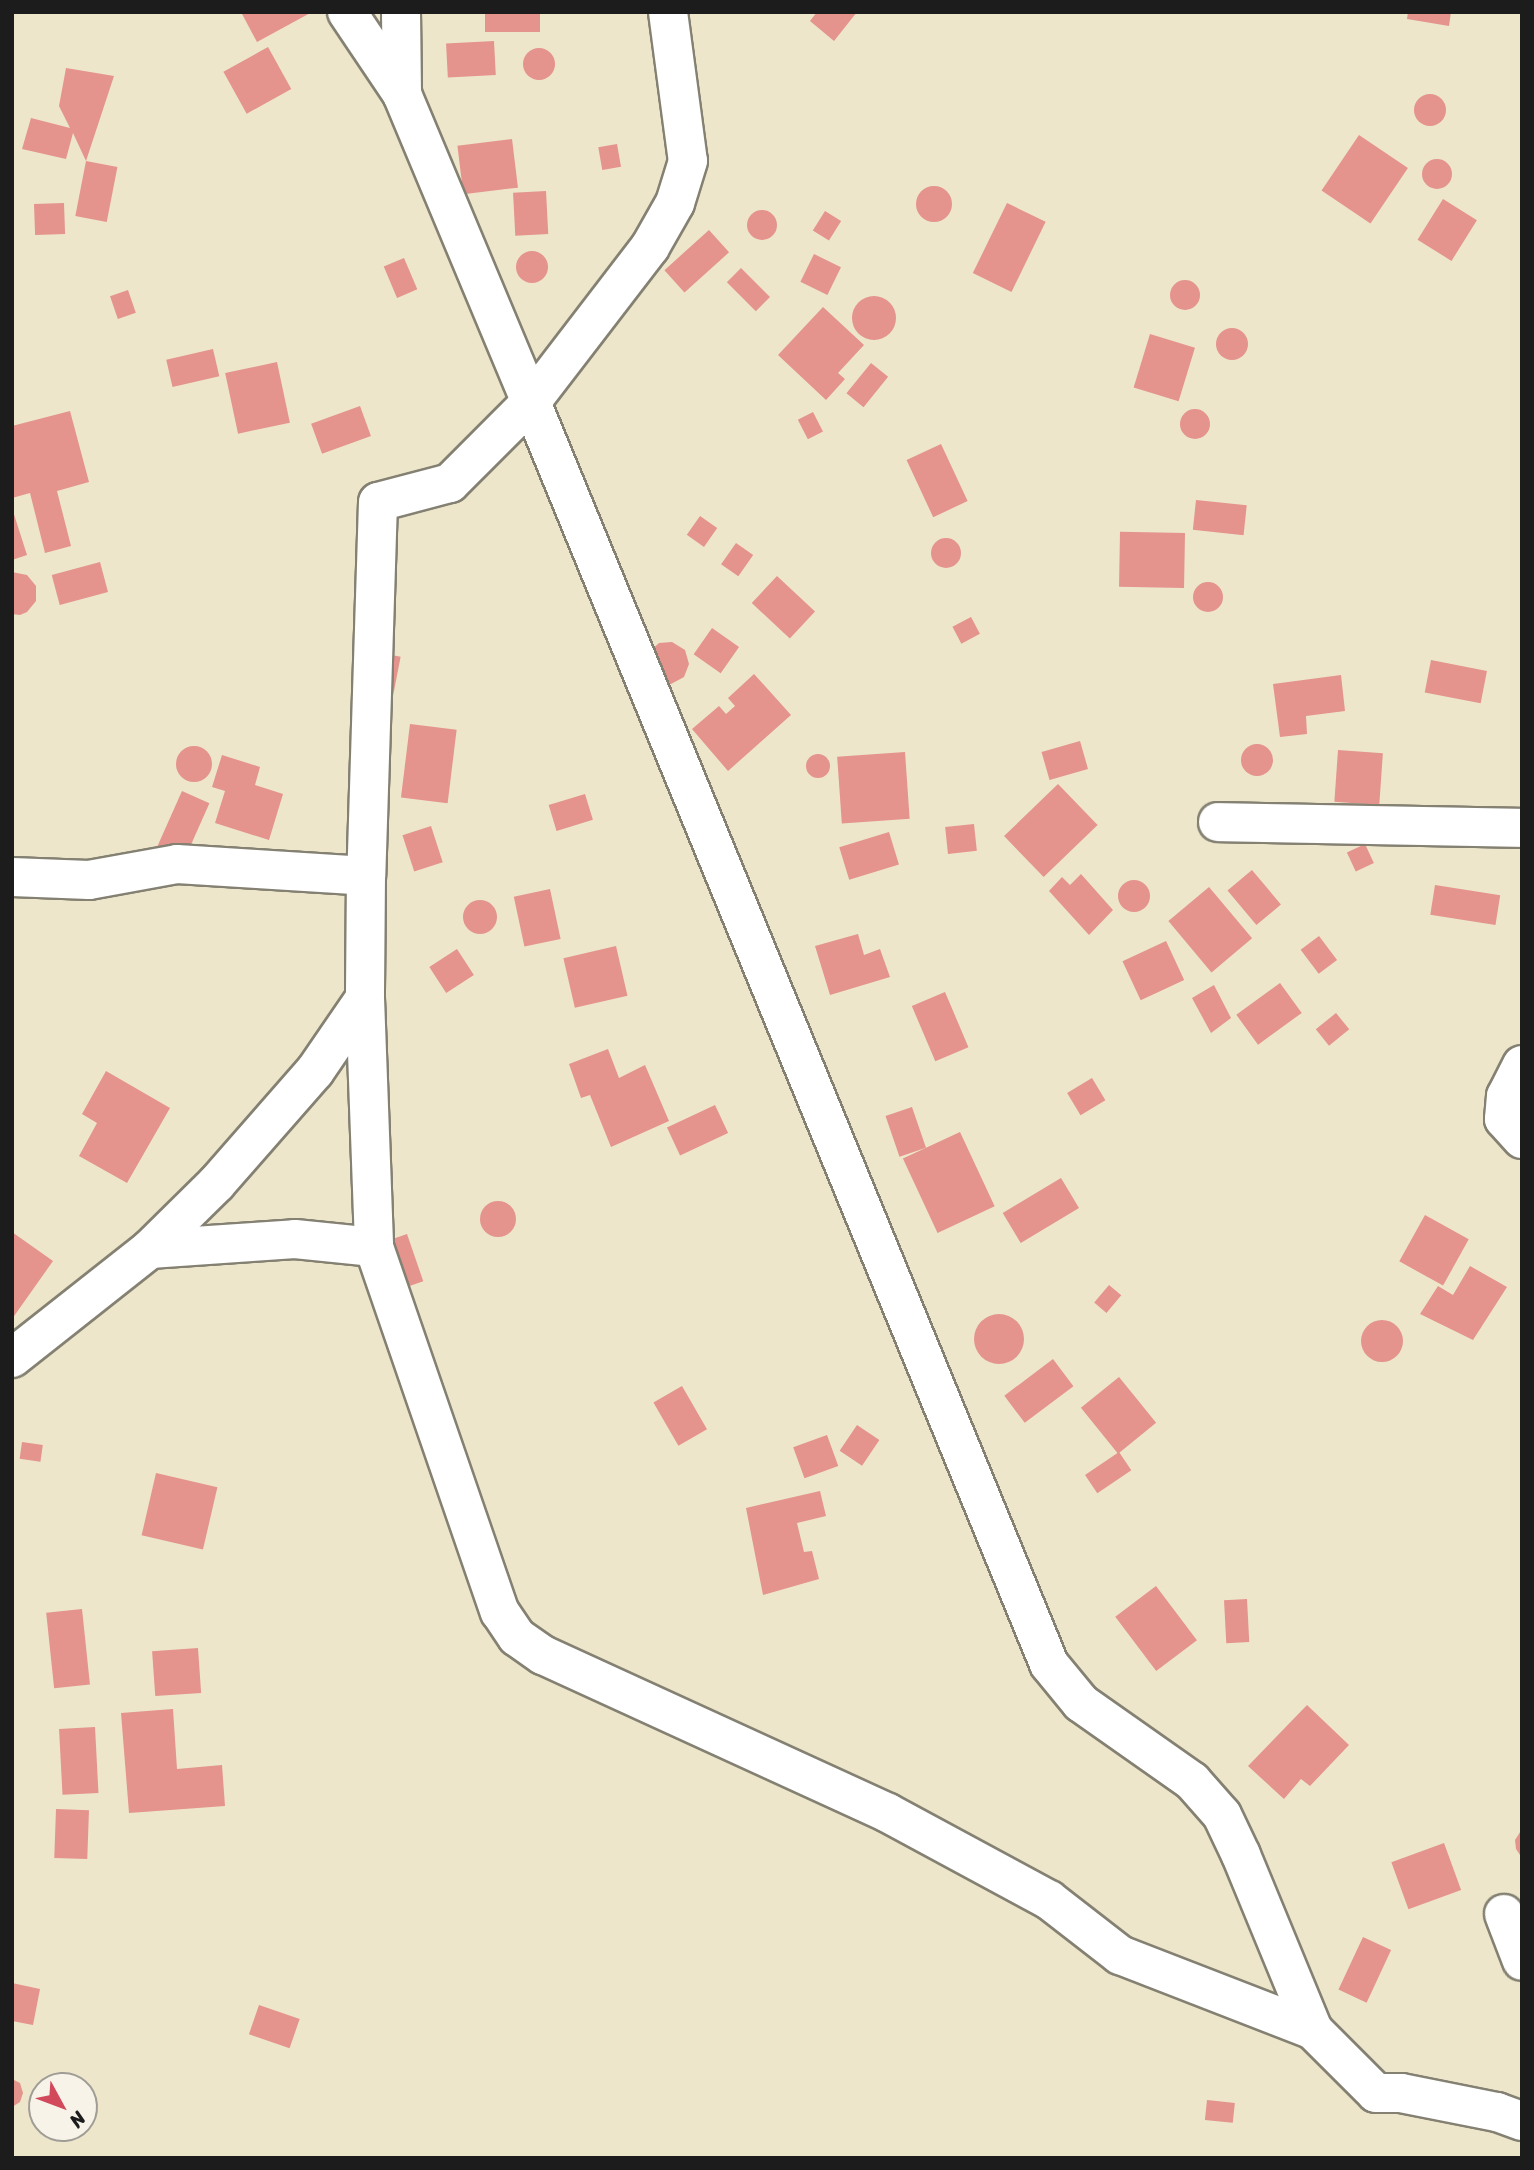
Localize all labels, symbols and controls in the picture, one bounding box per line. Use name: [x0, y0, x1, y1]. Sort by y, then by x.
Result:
north arrow: [28, 2072, 98, 2142]
text: N: [61, 2104, 94, 2136]

